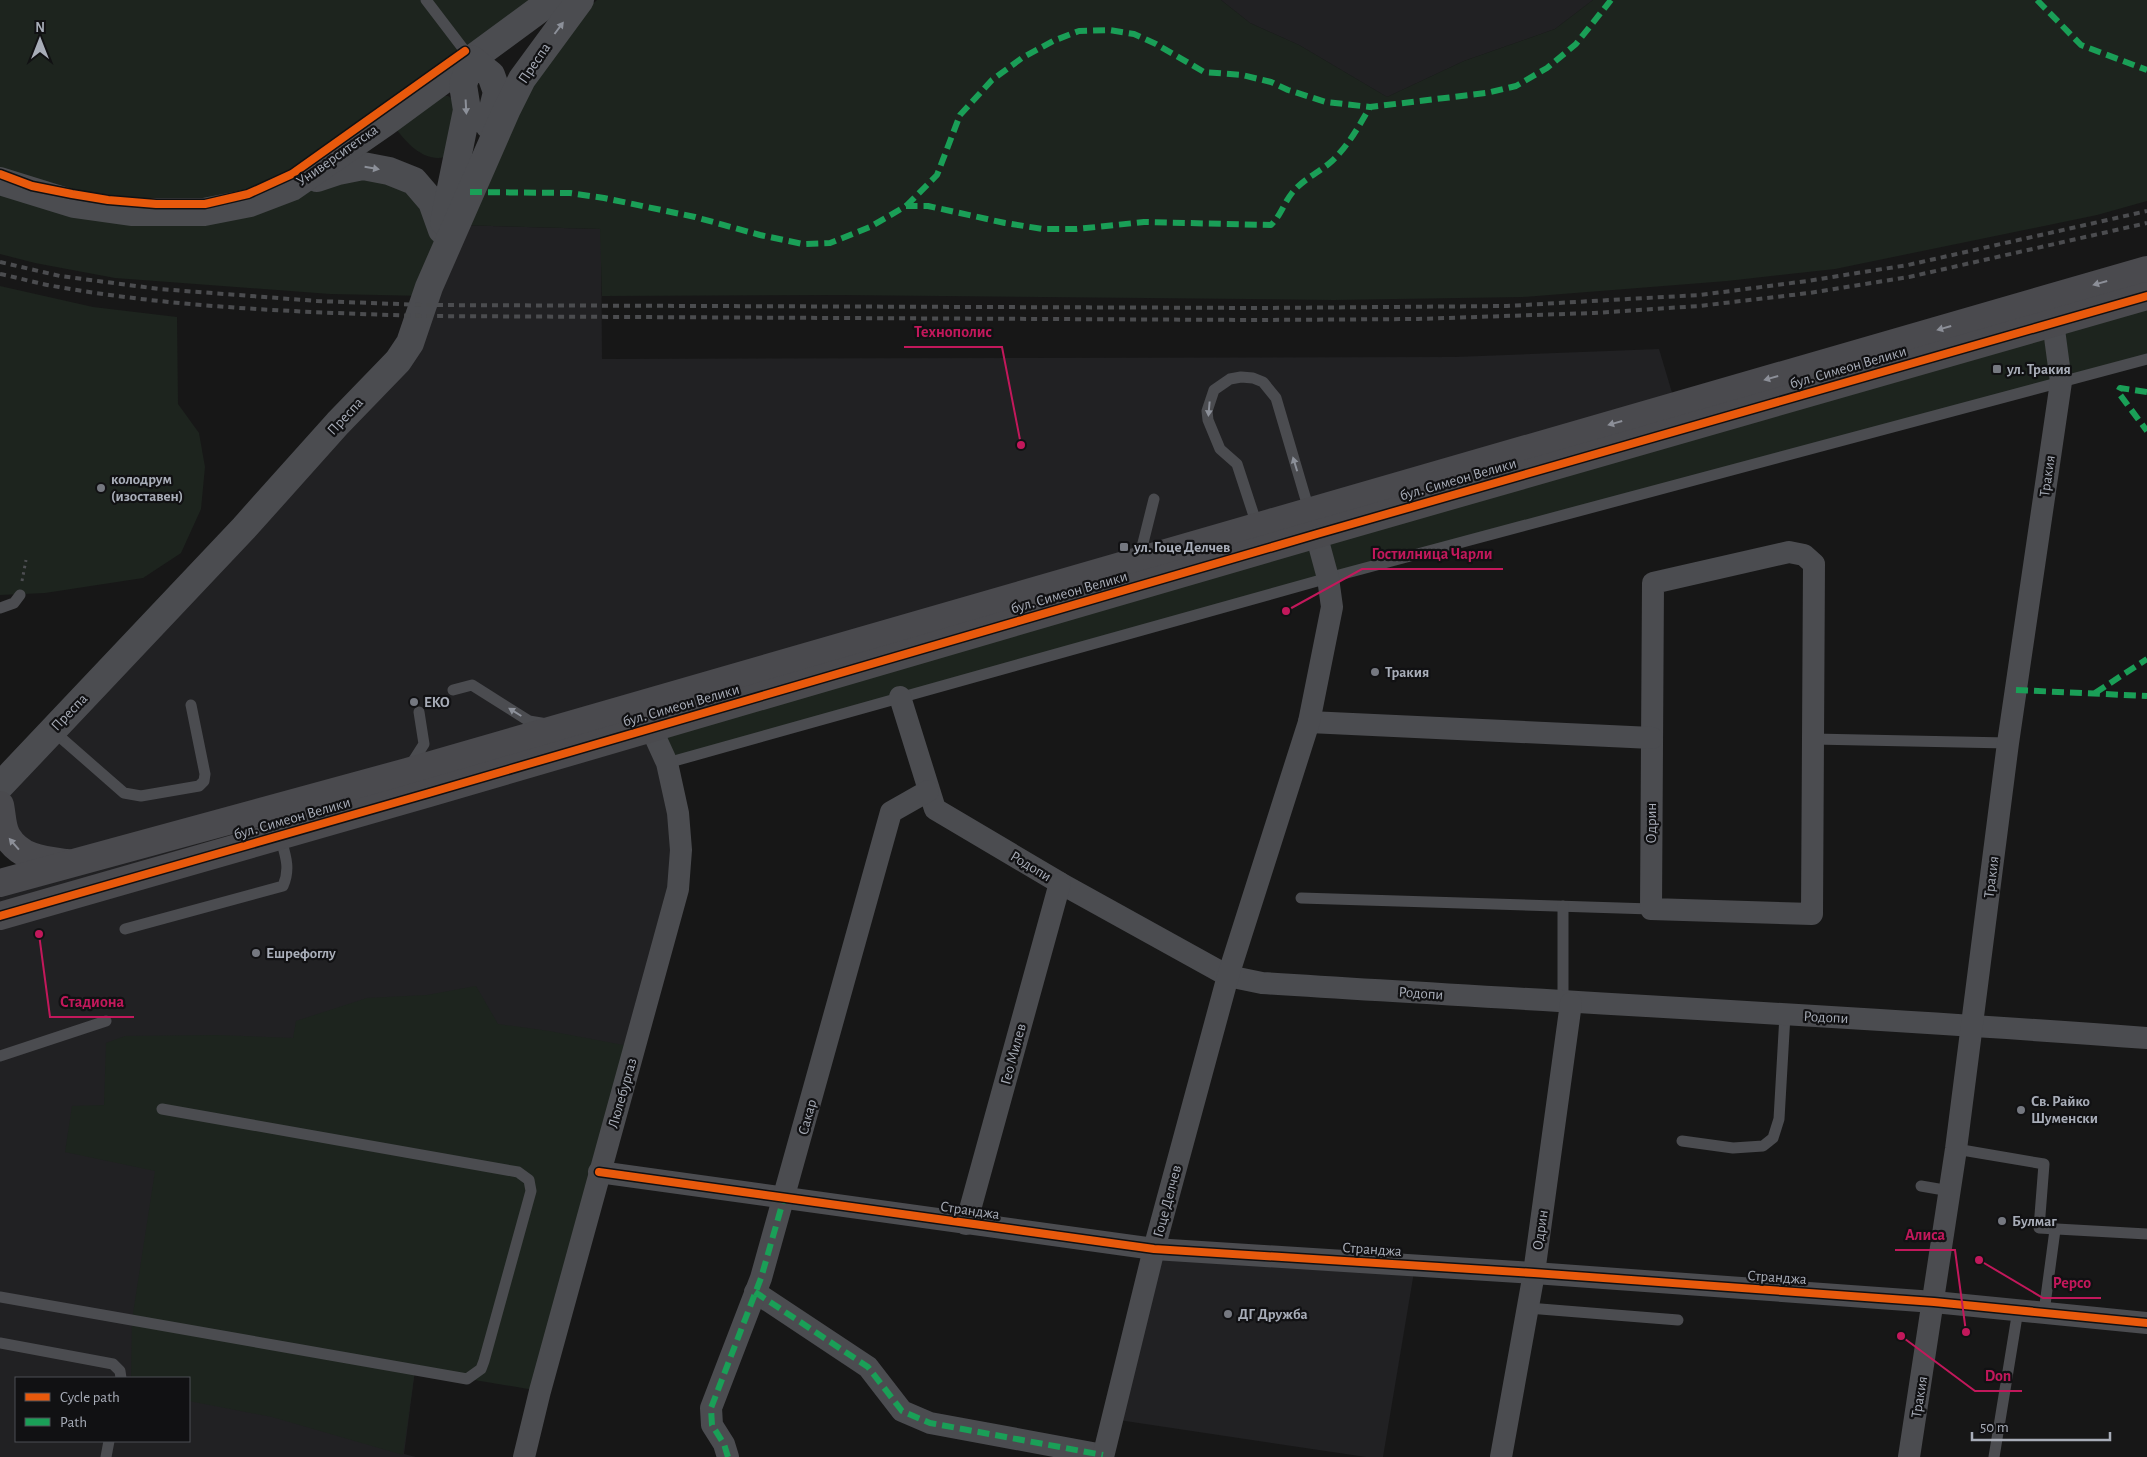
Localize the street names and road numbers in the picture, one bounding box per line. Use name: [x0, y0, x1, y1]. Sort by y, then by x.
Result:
street label: Преспа: [516, 40, 553, 86]
street label: Университетска: [294, 122, 381, 189]
street label: бул. Симеон Велики: [1788, 344, 1908, 391]
street label: Преспа: [325, 395, 366, 438]
street label: Тракия: [2037, 454, 2058, 498]
street label: бул. Симеон Велики: [1398, 456, 1518, 503]
street label: бул. Симеон Велики: [1009, 569, 1129, 616]
street label: бул. Симеон Велики: [621, 682, 741, 729]
street label: Преспа: [48, 691, 91, 734]
street label: бул. Симеон Велики: [232, 795, 352, 842]
street label: Одрин: [1644, 803, 1659, 843]
street label: Родопи: [1008, 848, 1054, 884]
street label: Тракия: [1981, 855, 2002, 899]
street label: Родопи: [1398, 984, 1444, 1003]
street label: Родопи: [1803, 1009, 1849, 1026]
street label: Гео Милев: [998, 1022, 1029, 1086]
street label: Люлебургаз: [605, 1057, 640, 1130]
street label: Сакар: [796, 1097, 820, 1137]
street label: Гоце Делчев: [1151, 1163, 1184, 1239]
street label: Странджа: [939, 1199, 1001, 1222]
street label: Одрин: [1530, 1209, 1551, 1251]
street label: Странджа: [1342, 1240, 1402, 1259]
street label: Странджа: [1747, 1268, 1807, 1287]
street label: Тракия: [1909, 1375, 1930, 1419]

